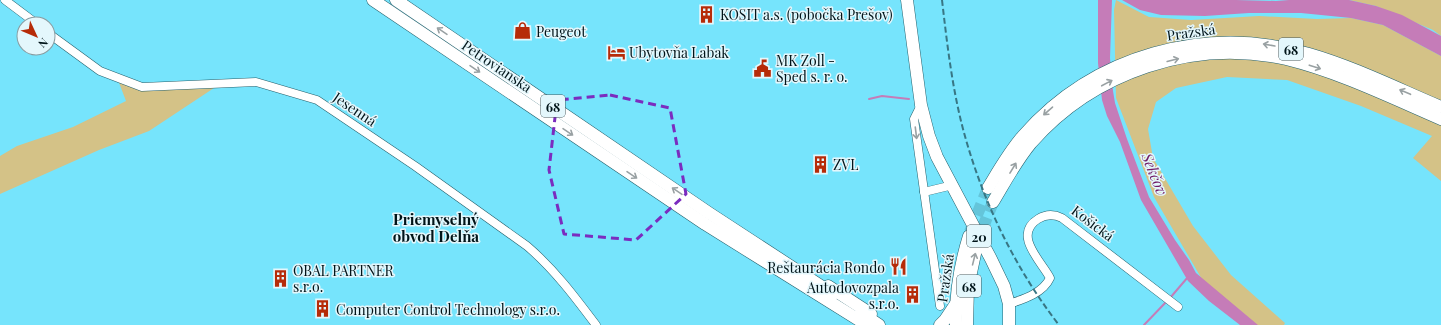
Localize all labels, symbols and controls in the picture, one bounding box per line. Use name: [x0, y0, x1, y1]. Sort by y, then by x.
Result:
building icon: KOSIT a.s. (pobočka Prešov): [697, 4, 717, 24]
place label: KOSIT a.s. (pobočka Prešov): [720, 5, 893, 24]
north arrow: [16, 16, 56, 56]
street label: Pražská: [1165, 19, 1217, 45]
shop icon: Peugeot: [513, 21, 533, 41]
place label: Peugeot: [536, 22, 587, 41]
one-way arrow: [437, 27, 448, 35]
text: N: [35, 35, 52, 51]
street label: Petrovianska: [458, 36, 536, 96]
road number: 68: [1279, 38, 1303, 60]
one-way arrow: [1263, 41, 1276, 49]
hotel icon: Ubytovňa Labak: [606, 42, 626, 62]
place label: Ubytovňa Labak: [629, 43, 729, 62]
place label: MK Zoll - Sped s. r. o.: [776, 51, 848, 86]
one-way arrow: [1166, 55, 1179, 63]
public building icon: MK Zoll - Sped s. r. o.: [753, 58, 773, 78]
one-way arrow: [1308, 64, 1321, 71]
one-way arrow: [469, 65, 480, 73]
one-way arrow: [1101, 79, 1113, 87]
street label: Jesenná: [329, 87, 380, 130]
one-way arrow: [1399, 87, 1411, 95]
road number: 68: [541, 95, 565, 117]
one-way arrow: [1042, 107, 1053, 116]
one-way arrow: [912, 126, 920, 139]
one-way arrow: [563, 128, 574, 136]
water label: Sekčov: [1137, 149, 1173, 198]
building icon: ZVL: [810, 154, 830, 174]
place label: ZVL: [833, 155, 858, 174]
one-way arrow: [1009, 163, 1017, 174]
one-way arrow: [626, 171, 637, 179]
one-way arrow: [672, 187, 683, 195]
street label: Košická: [1068, 201, 1118, 245]
district label: Priemyselný obvod Delňa: [393, 209, 479, 246]
road number: 20: [967, 225, 991, 247]
street label: Pražská: [932, 252, 958, 304]
one-way arrow: [970, 253, 978, 266]
restaurant icon: Reštaurácia Rondo: [888, 257, 908, 277]
place label: Reštaurácia Rondo: [767, 258, 885, 277]
place label: OBAL PARTNER s.r.o.: [293, 261, 394, 296]
building icon: OBAL PARTNER s.r.o.: [270, 268, 290, 288]
road number: 68: [957, 275, 981, 297]
place label: Autodovozpala s.r.o.: [806, 278, 899, 313]
building icon: Autodovozpala s.r.o.: [902, 285, 922, 305]
building icon: Computer Control Technology s.r.o.: [313, 299, 333, 319]
place label: Computer Control Technology s.r.o.: [336, 300, 560, 319]

